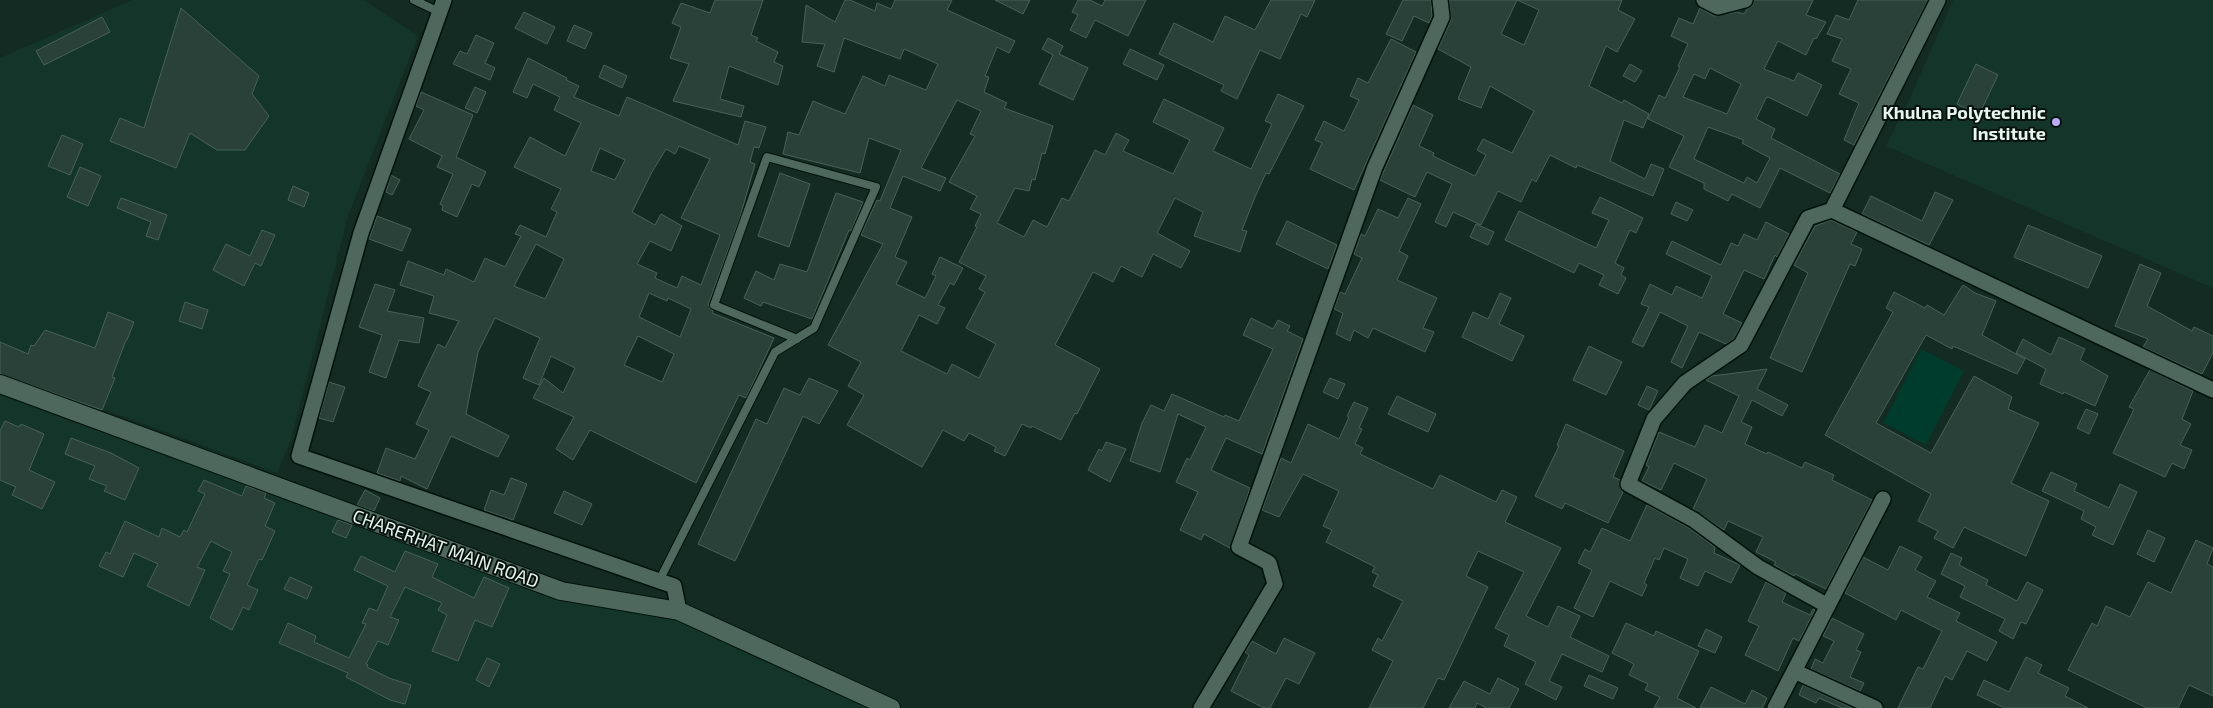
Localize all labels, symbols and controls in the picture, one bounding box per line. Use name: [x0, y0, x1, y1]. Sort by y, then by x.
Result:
place label: Khulna Polytechnic Institute: [1882, 101, 2046, 144]
marker: Khulna Polytechnic Institute: [2050, 116, 2062, 128]
street label: CHARERHAT MAIN ROAD: [350, 504, 542, 592]

